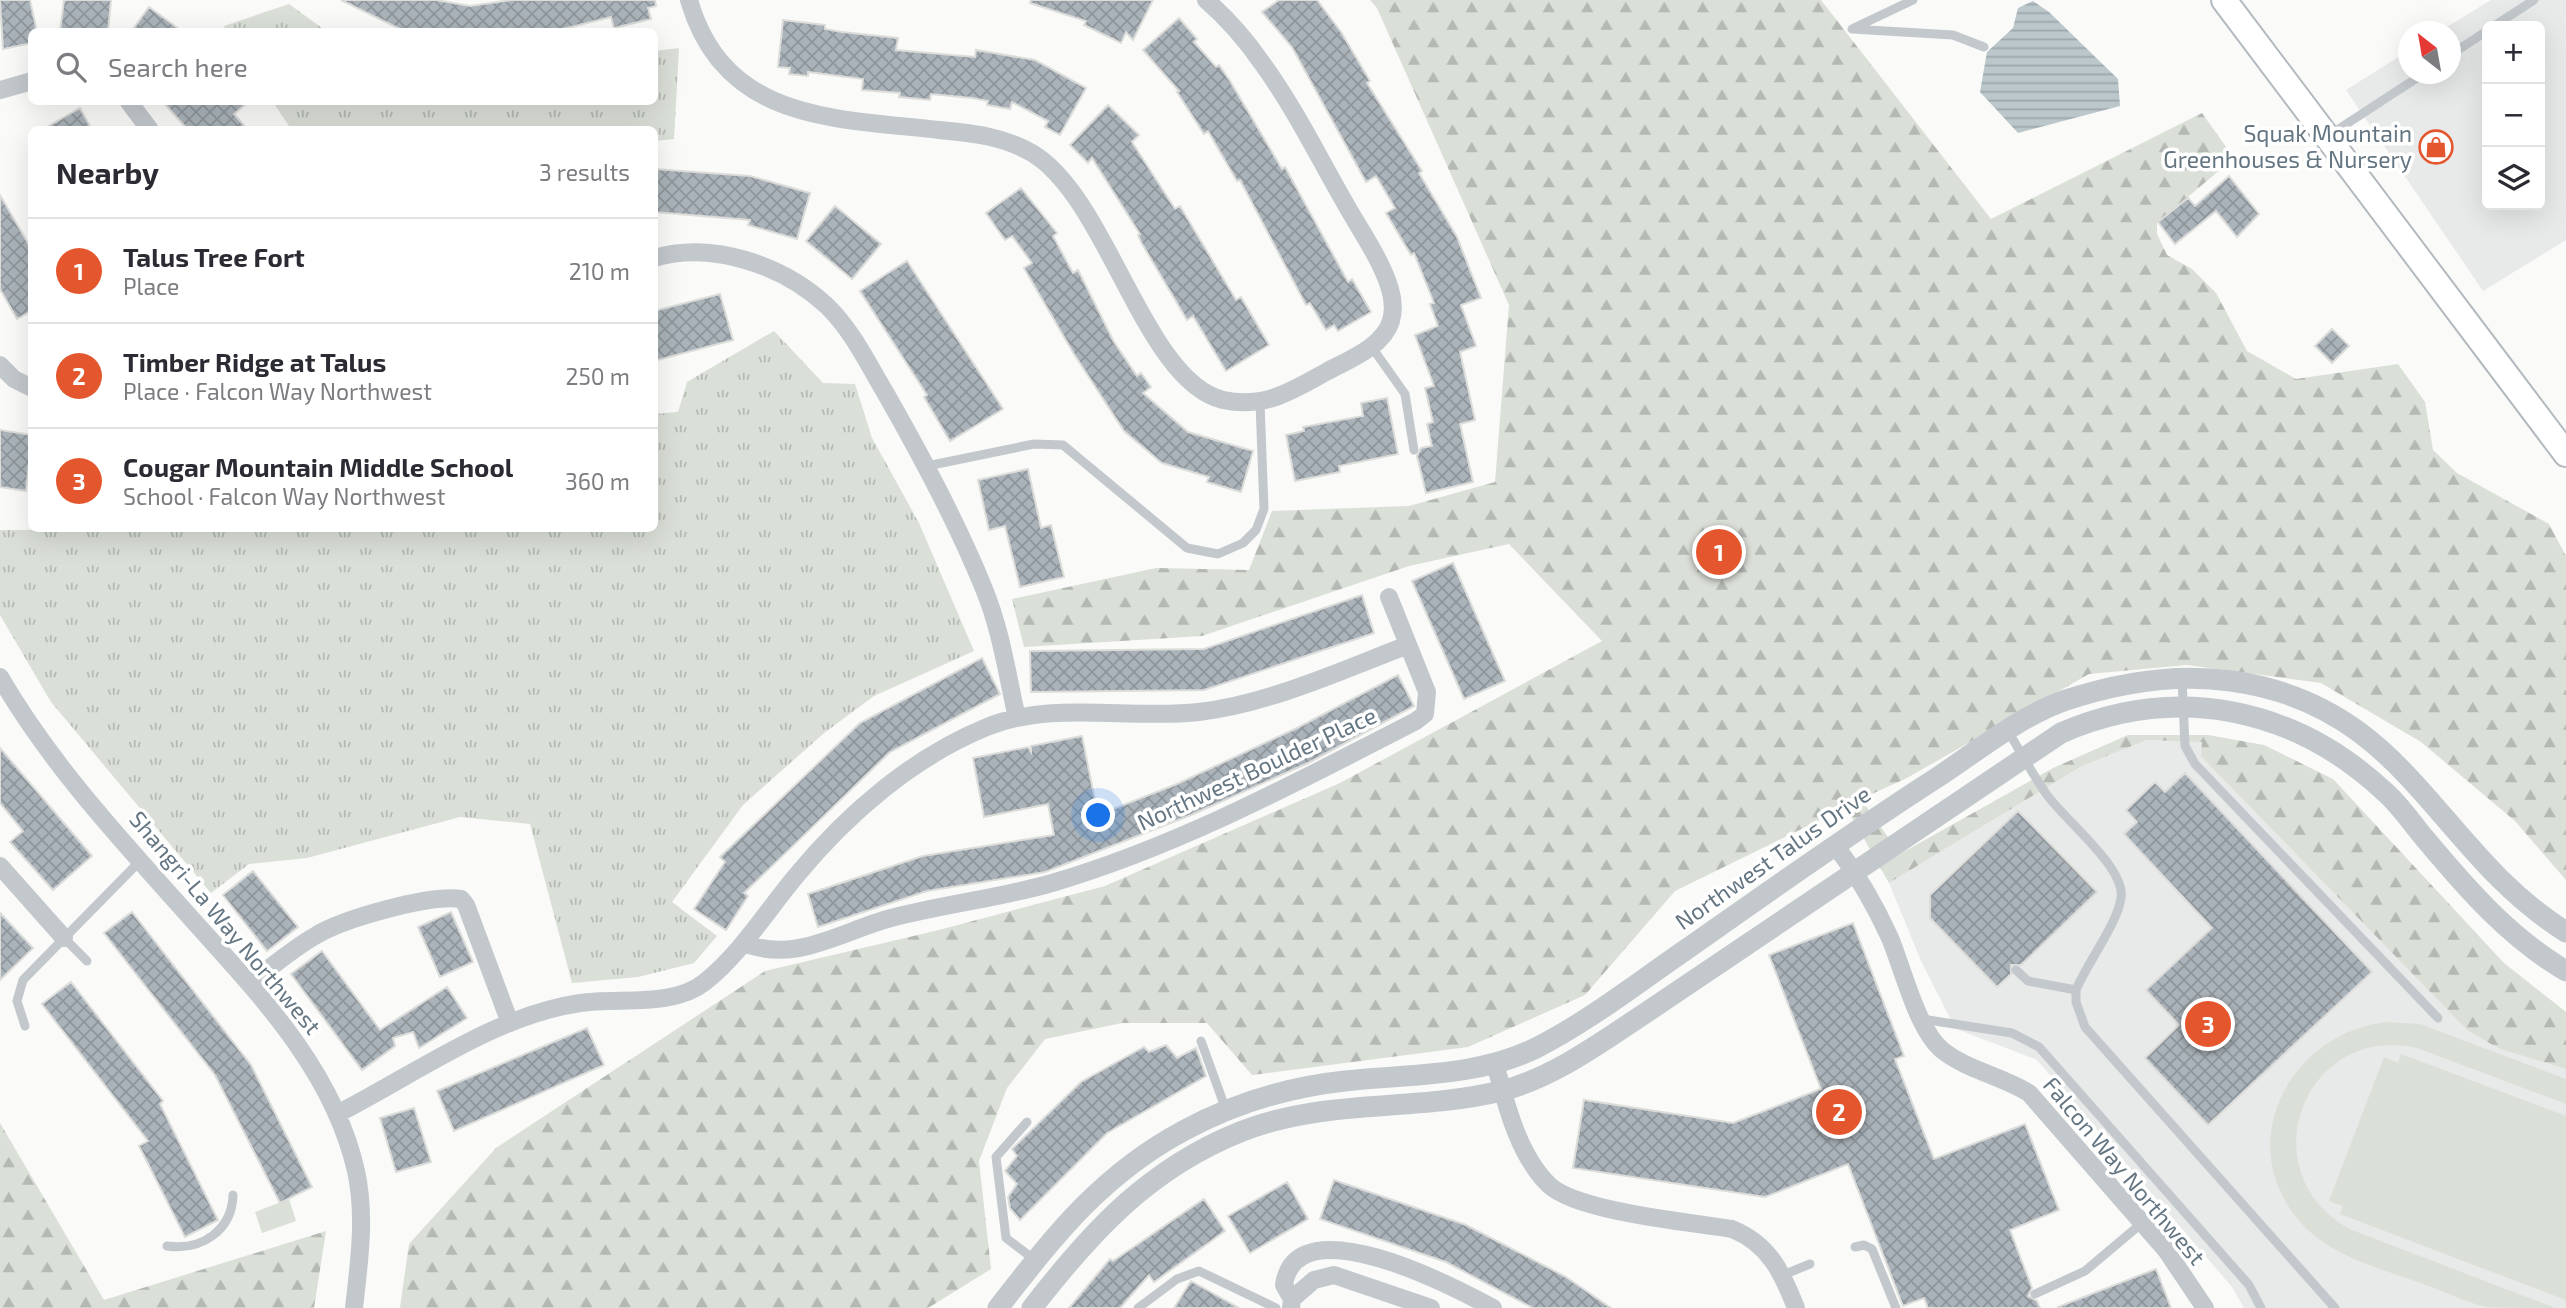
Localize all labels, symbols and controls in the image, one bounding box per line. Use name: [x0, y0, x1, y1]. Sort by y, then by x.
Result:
north arrow: [2398, 21, 2461, 84]
map controls: [2482, 21, 2545, 210]
button: +: [2482, 21, 2545, 84]
search box: [28, 28, 658, 105]
icon: search: [52, 48, 90, 86]
text: Search here: [108, 51, 248, 82]
button: −: [2482, 84, 2545, 147]
place label: Squak Mountain Greenhouses & Nursery: [2163, 119, 2412, 173]
shop icon: Squak Mountain Greenhouses & Nursery: [2417, 128, 2455, 166]
button: layers: [2482, 147, 2545, 210]
text: Nearby: [56, 154, 159, 190]
text: 3 results: [539, 158, 630, 186]
text: Talus Tree Fort: [123, 241, 305, 272]
text: 1: [74, 257, 84, 285]
text: 210 m: [569, 257, 630, 285]
text: Place: [123, 272, 179, 300]
text: Timber Ridge at Talus: [123, 346, 386, 377]
text: 2: [72, 362, 86, 390]
text: 250 m: [566, 362, 630, 390]
text: Place · Falcon Way Northwest: [123, 377, 432, 405]
text: Cougar Mountain Middle School: [123, 451, 513, 482]
text: 3: [72, 467, 86, 495]
text: 360 m: [565, 467, 630, 495]
text: School · Falcon Way Northwest: [123, 482, 445, 510]
pin: 1: [1696, 526, 1742, 578]
street label: Northwest Boulder Place: [1133, 700, 1381, 836]
street label: Northwest Talus Drive: [1669, 779, 1876, 935]
your location: [1081, 798, 1115, 832]
street label: Shangri-La Way Northwest: [124, 805, 328, 1040]
pin: 3: [2185, 998, 2231, 1050]
street label: Falcon Way Northwest: [2038, 1071, 2212, 1270]
pin: 2: [1816, 1086, 1862, 1138]

